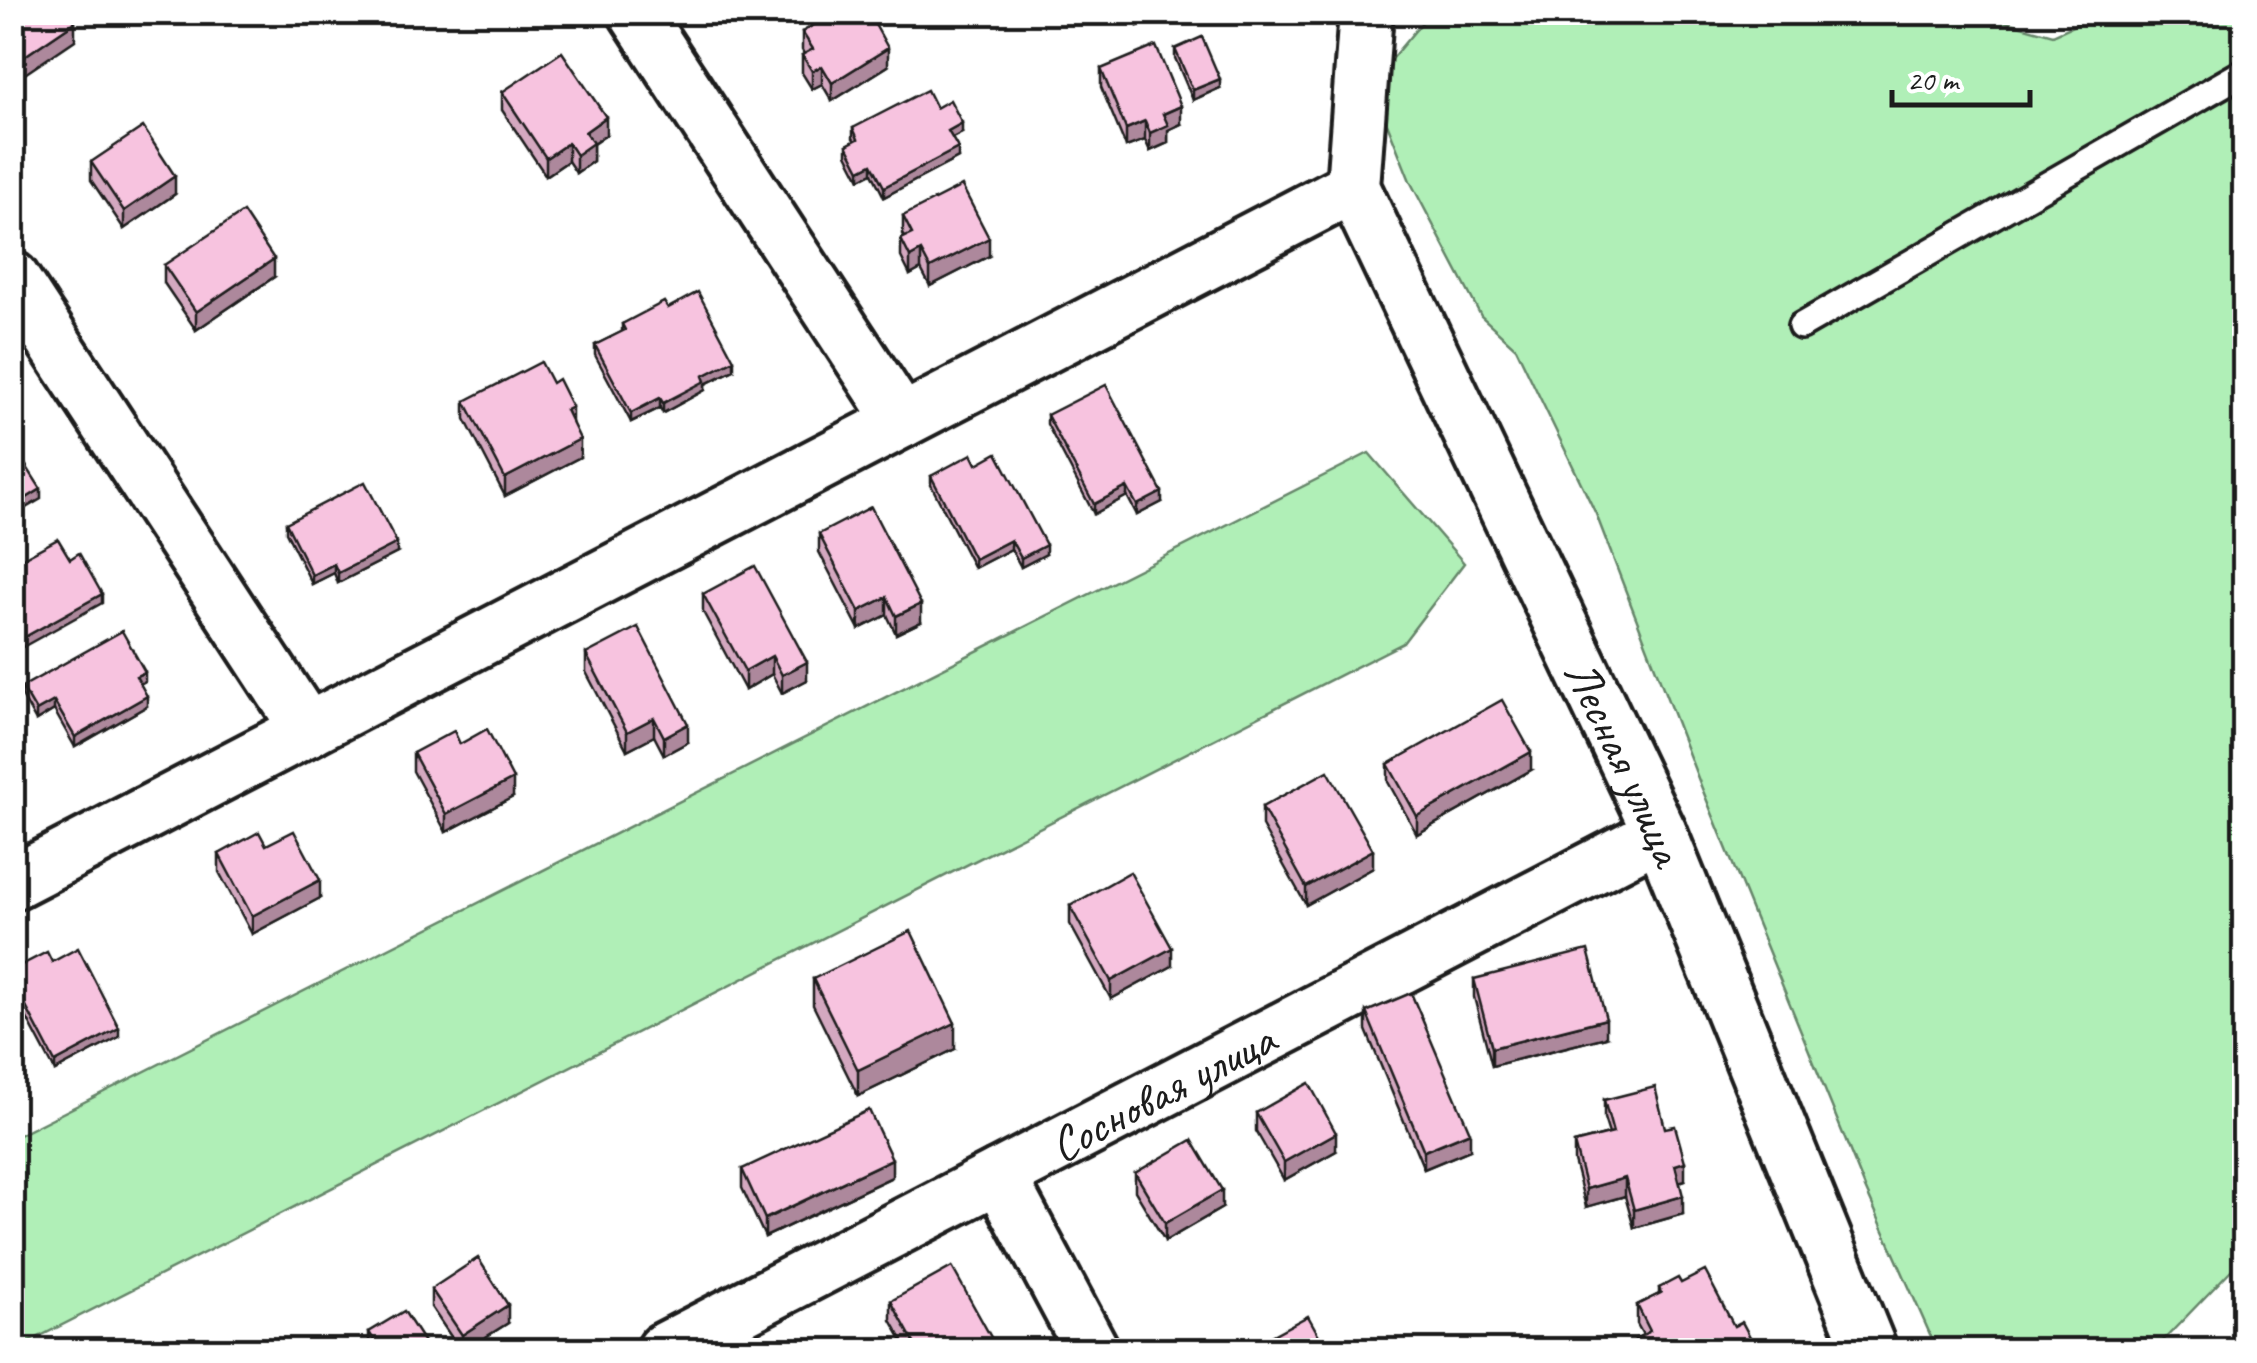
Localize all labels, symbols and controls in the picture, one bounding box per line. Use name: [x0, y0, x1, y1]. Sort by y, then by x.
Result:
scale bar: [1892, 45, 2030, 107]
text: 20 m: [1907, 61, 1960, 99]
street label: Лесная улица: [1551, 650, 1700, 877]
street label: Сосновая улица: [1040, 1008, 1288, 1175]

